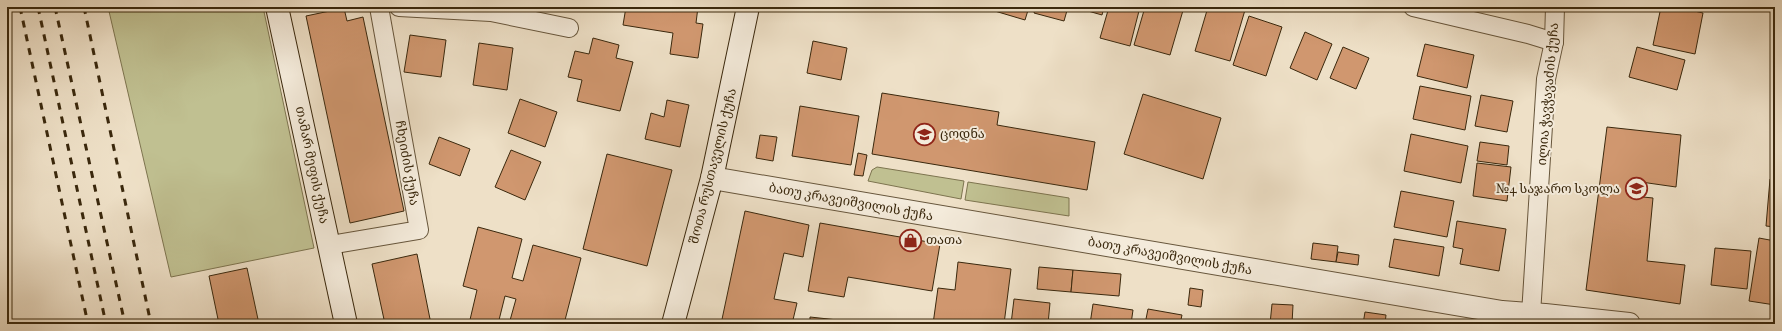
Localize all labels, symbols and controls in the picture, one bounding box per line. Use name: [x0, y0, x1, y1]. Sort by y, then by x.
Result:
street label: ილია ჭავჭავაძის ქუჩა: [1534, 22, 1562, 166]
street label: შოთა რუსთაველის ქუჩა: [686, 87, 740, 245]
street label: თამარ მეფის ქუჩა: [292, 105, 332, 225]
street label: ჩხეიძის ქუჩა: [392, 119, 422, 207]
school or university icon: ცოდნა: [911, 121, 937, 147]
place label: ცოდნა: [940, 126, 985, 142]
school or university icon: №4 საჯარო სკოლა: [1623, 176, 1649, 202]
street label: ბათუ კრავეიშვილის ქუჩა: [768, 180, 934, 224]
place label: №4 საჯარო სკოლა: [1496, 181, 1620, 197]
shop icon: თათა: [898, 227, 924, 253]
place label: თათა: [926, 232, 962, 248]
street label: ბათუ კრავეიშვილის ქუჩა: [1087, 234, 1253, 278]

